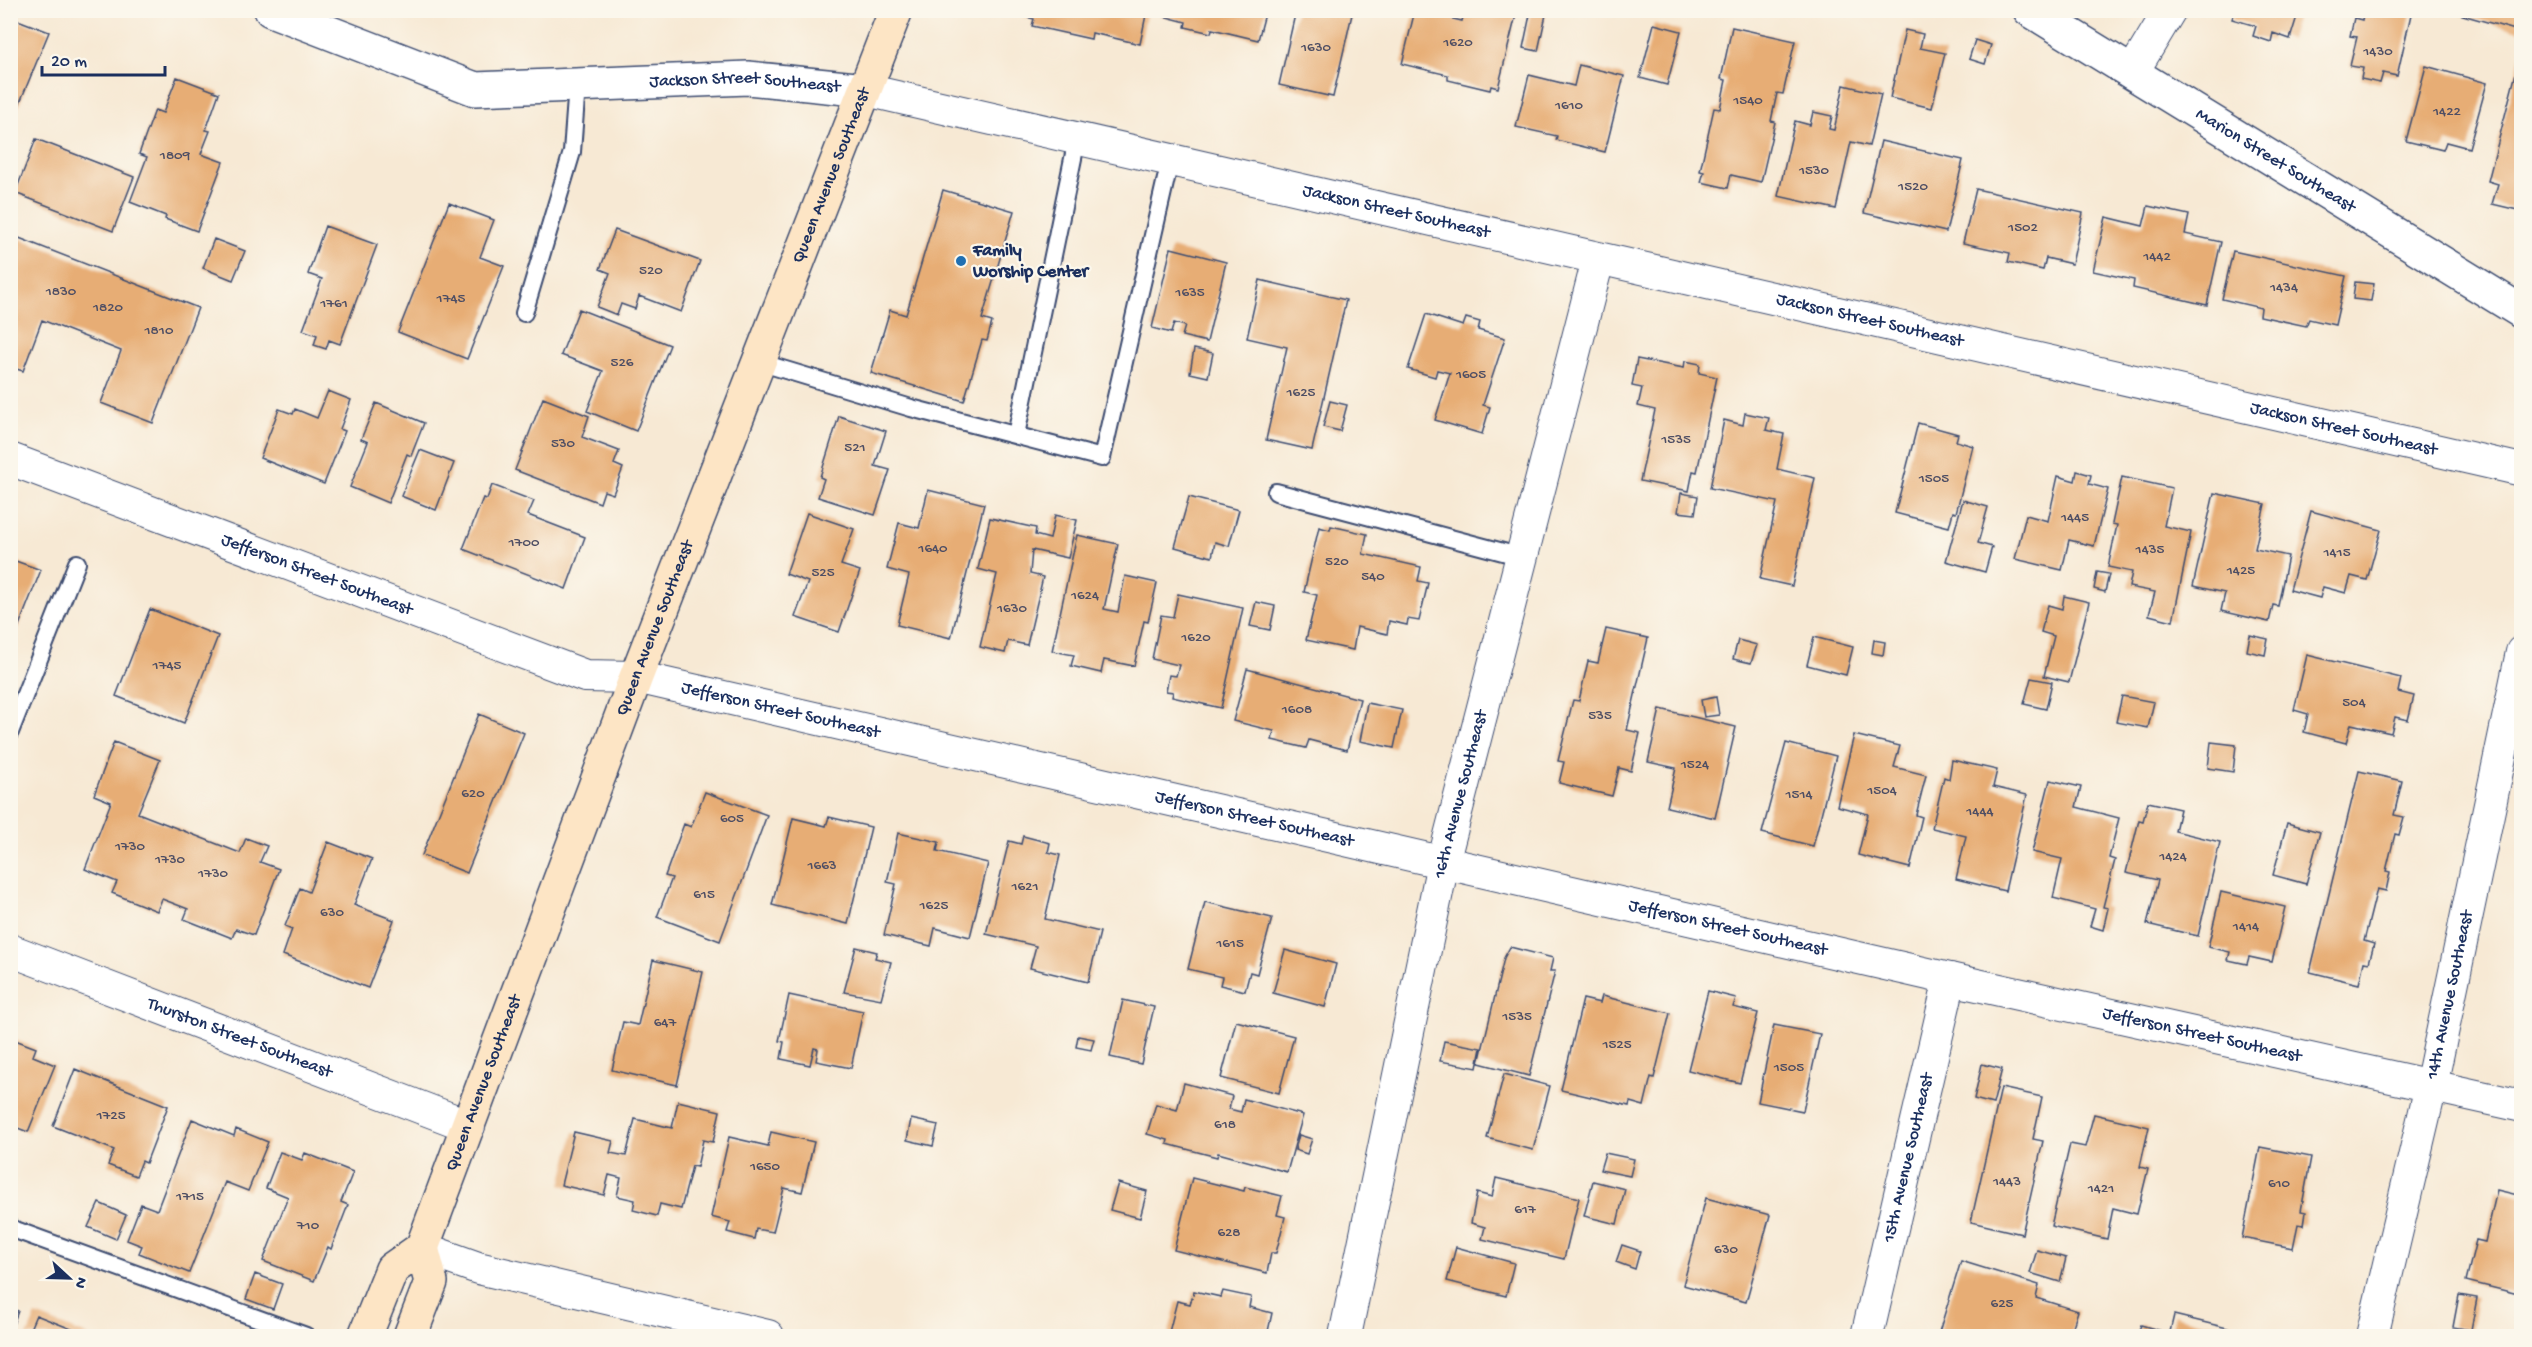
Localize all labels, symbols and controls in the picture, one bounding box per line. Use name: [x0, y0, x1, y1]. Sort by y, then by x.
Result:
house number: 1620: [1442, 34, 1473, 52]
scale bar: [42, 39, 165, 77]
house number: 1630: [1300, 39, 1331, 57]
house number: 1430: [2362, 43, 2393, 61]
text: 20 m: [51, 52, 87, 73]
street label: Jackson Street Southeast: [649, 67, 843, 98]
street label: Queen Avenue Southeast: [788, 83, 876, 266]
house number: 1540: [1732, 92, 1763, 110]
house number: 1610: [1554, 97, 1584, 115]
house number: 1422: [2432, 103, 2461, 121]
street label: Marion Street Southeast: [2192, 104, 2361, 219]
house number: 1809: [159, 147, 191, 165]
house number: 1530: [1798, 162, 1830, 180]
house number: 1520: [1897, 178, 1928, 196]
street label: Jackson Street Southeast: [1301, 180, 1493, 244]
house number: 1502: [2007, 219, 2038, 237]
place label: Family Worship Center: [972, 241, 1091, 283]
house number: 1442: [2142, 248, 2171, 266]
marker: Family Worship Center: [954, 254, 968, 268]
house number: 520: [639, 262, 663, 280]
house number: 1434: [2269, 279, 2298, 297]
house number: 1830: [45, 283, 77, 301]
house number: 1635: [1174, 284, 1205, 302]
street label: Jackson Street Southeast: [1774, 289, 1967, 352]
house number: 1745: [436, 290, 466, 308]
house number: 1761: [319, 295, 348, 313]
house number: 1820: [92, 299, 124, 317]
house number: 1810: [144, 322, 174, 340]
house number: 526: [611, 354, 634, 372]
house number: 1605: [1455, 366, 1486, 384]
house number: 1625: [1286, 384, 1316, 402]
street label: Jackson Street Southeast: [2248, 397, 2441, 461]
house number: 1535: [1660, 431, 1691, 449]
house number: 530: [551, 435, 576, 453]
house number: 521: [844, 439, 866, 457]
house number: 1505: [1918, 470, 1949, 488]
house number: 1445: [2060, 509, 2089, 527]
street label: Jefferson Street Southeast: [218, 529, 417, 621]
house number: 1700: [508, 534, 540, 552]
street label: Queen Avenue Southeast: [612, 536, 699, 719]
house number: 1640: [917, 540, 948, 558]
house number: 1435: [2135, 541, 2165, 559]
house number: 1415: [2322, 544, 2351, 562]
house number: 520: [1325, 553, 1349, 571]
house number: 1425: [2226, 562, 2255, 580]
house number: 525: [811, 564, 835, 582]
house number: 540: [1361, 568, 1385, 586]
house number: 1624: [1070, 587, 1099, 605]
house number: 1630: [996, 600, 1027, 618]
house number: 1620: [1180, 629, 1211, 647]
house number: 1745: [152, 657, 182, 675]
street label: Jefferson Street Southeast: [679, 677, 884, 744]
house number: 504: [2342, 694, 2366, 712]
house number: 1608: [1281, 701, 1312, 719]
street label: 16th Avenue Southeast: [1429, 706, 1493, 881]
house number: 535: [1588, 707, 1612, 725]
house number: 1524: [1680, 756, 1709, 774]
house number: 1504: [1866, 782, 1897, 800]
house number: 620: [461, 785, 485, 803]
street label: Jefferson Street Southeast: [1153, 786, 1357, 852]
house number: 1514: [1784, 786, 1813, 804]
house number: 1444: [1965, 803, 1994, 821]
house number: 605: [720, 810, 744, 828]
house number: 1730: [114, 838, 146, 856]
house number: 1424: [2158, 848, 2187, 866]
house number: 1730: [154, 851, 186, 869]
house number: 1663: [806, 857, 837, 875]
house number: 1730: [197, 865, 229, 883]
house number: 1621: [1010, 878, 1039, 896]
house number: 615: [693, 886, 715, 904]
street label: Jefferson Street Southeast: [1627, 895, 1831, 961]
house number: 1625: [919, 897, 949, 915]
house number: 630: [320, 904, 344, 922]
street label: 14th Avenue Southeast: [2422, 907, 2478, 1082]
house number: 1414: [2232, 918, 2259, 936]
house number: 1615: [1215, 935, 1244, 953]
street label: Queen Avenue Southeast: [441, 990, 527, 1174]
street label: Thurston Street Southeast: [143, 993, 337, 1084]
street label: Jefferson Street Southeast: [2101, 1003, 2305, 1068]
house number: 1535: [1501, 1008, 1532, 1026]
house number: 647: [654, 1014, 677, 1032]
house number: 1525: [1601, 1036, 1632, 1054]
house number: 1505: [1773, 1059, 1804, 1077]
street label: 15th Avenue Southeast: [1878, 1070, 1939, 1245]
house number: 1725: [95, 1107, 126, 1125]
house number: 618: [1214, 1116, 1236, 1134]
house number: 1650: [749, 1158, 781, 1176]
house number: 1443: [1992, 1173, 2021, 1191]
house number: 610: [2268, 1175, 2291, 1193]
house number: 1421: [2087, 1180, 2114, 1198]
house number: 1715: [175, 1188, 204, 1206]
house number: 617: [1514, 1201, 1537, 1219]
house number: 710: [296, 1217, 320, 1235]
house number: 628: [1217, 1224, 1241, 1242]
house number: 630: [1714, 1241, 1738, 1259]
north arrow: [39, 1248, 99, 1308]
text: N: [69, 1274, 90, 1291]
house number: 625: [1991, 1295, 2014, 1313]

